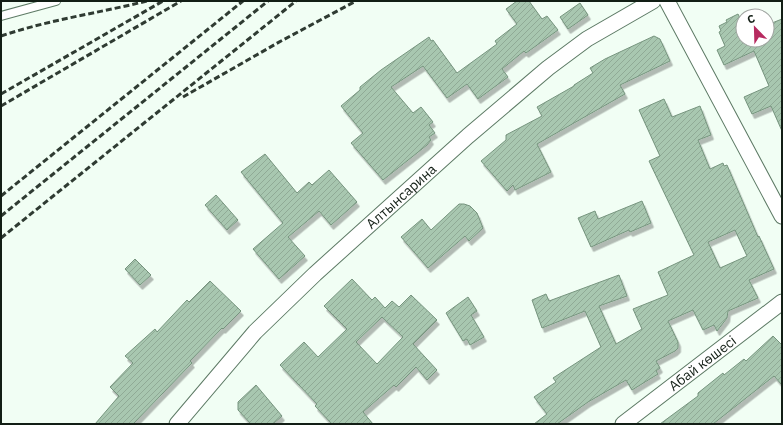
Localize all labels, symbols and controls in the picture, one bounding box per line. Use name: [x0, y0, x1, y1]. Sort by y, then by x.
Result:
north arrow: [735, 8, 775, 48]
text: С: [745, 11, 757, 27]
street label: Алтынсарина: [362, 160, 440, 233]
street label: Абай көшесі: [665, 331, 740, 395]

